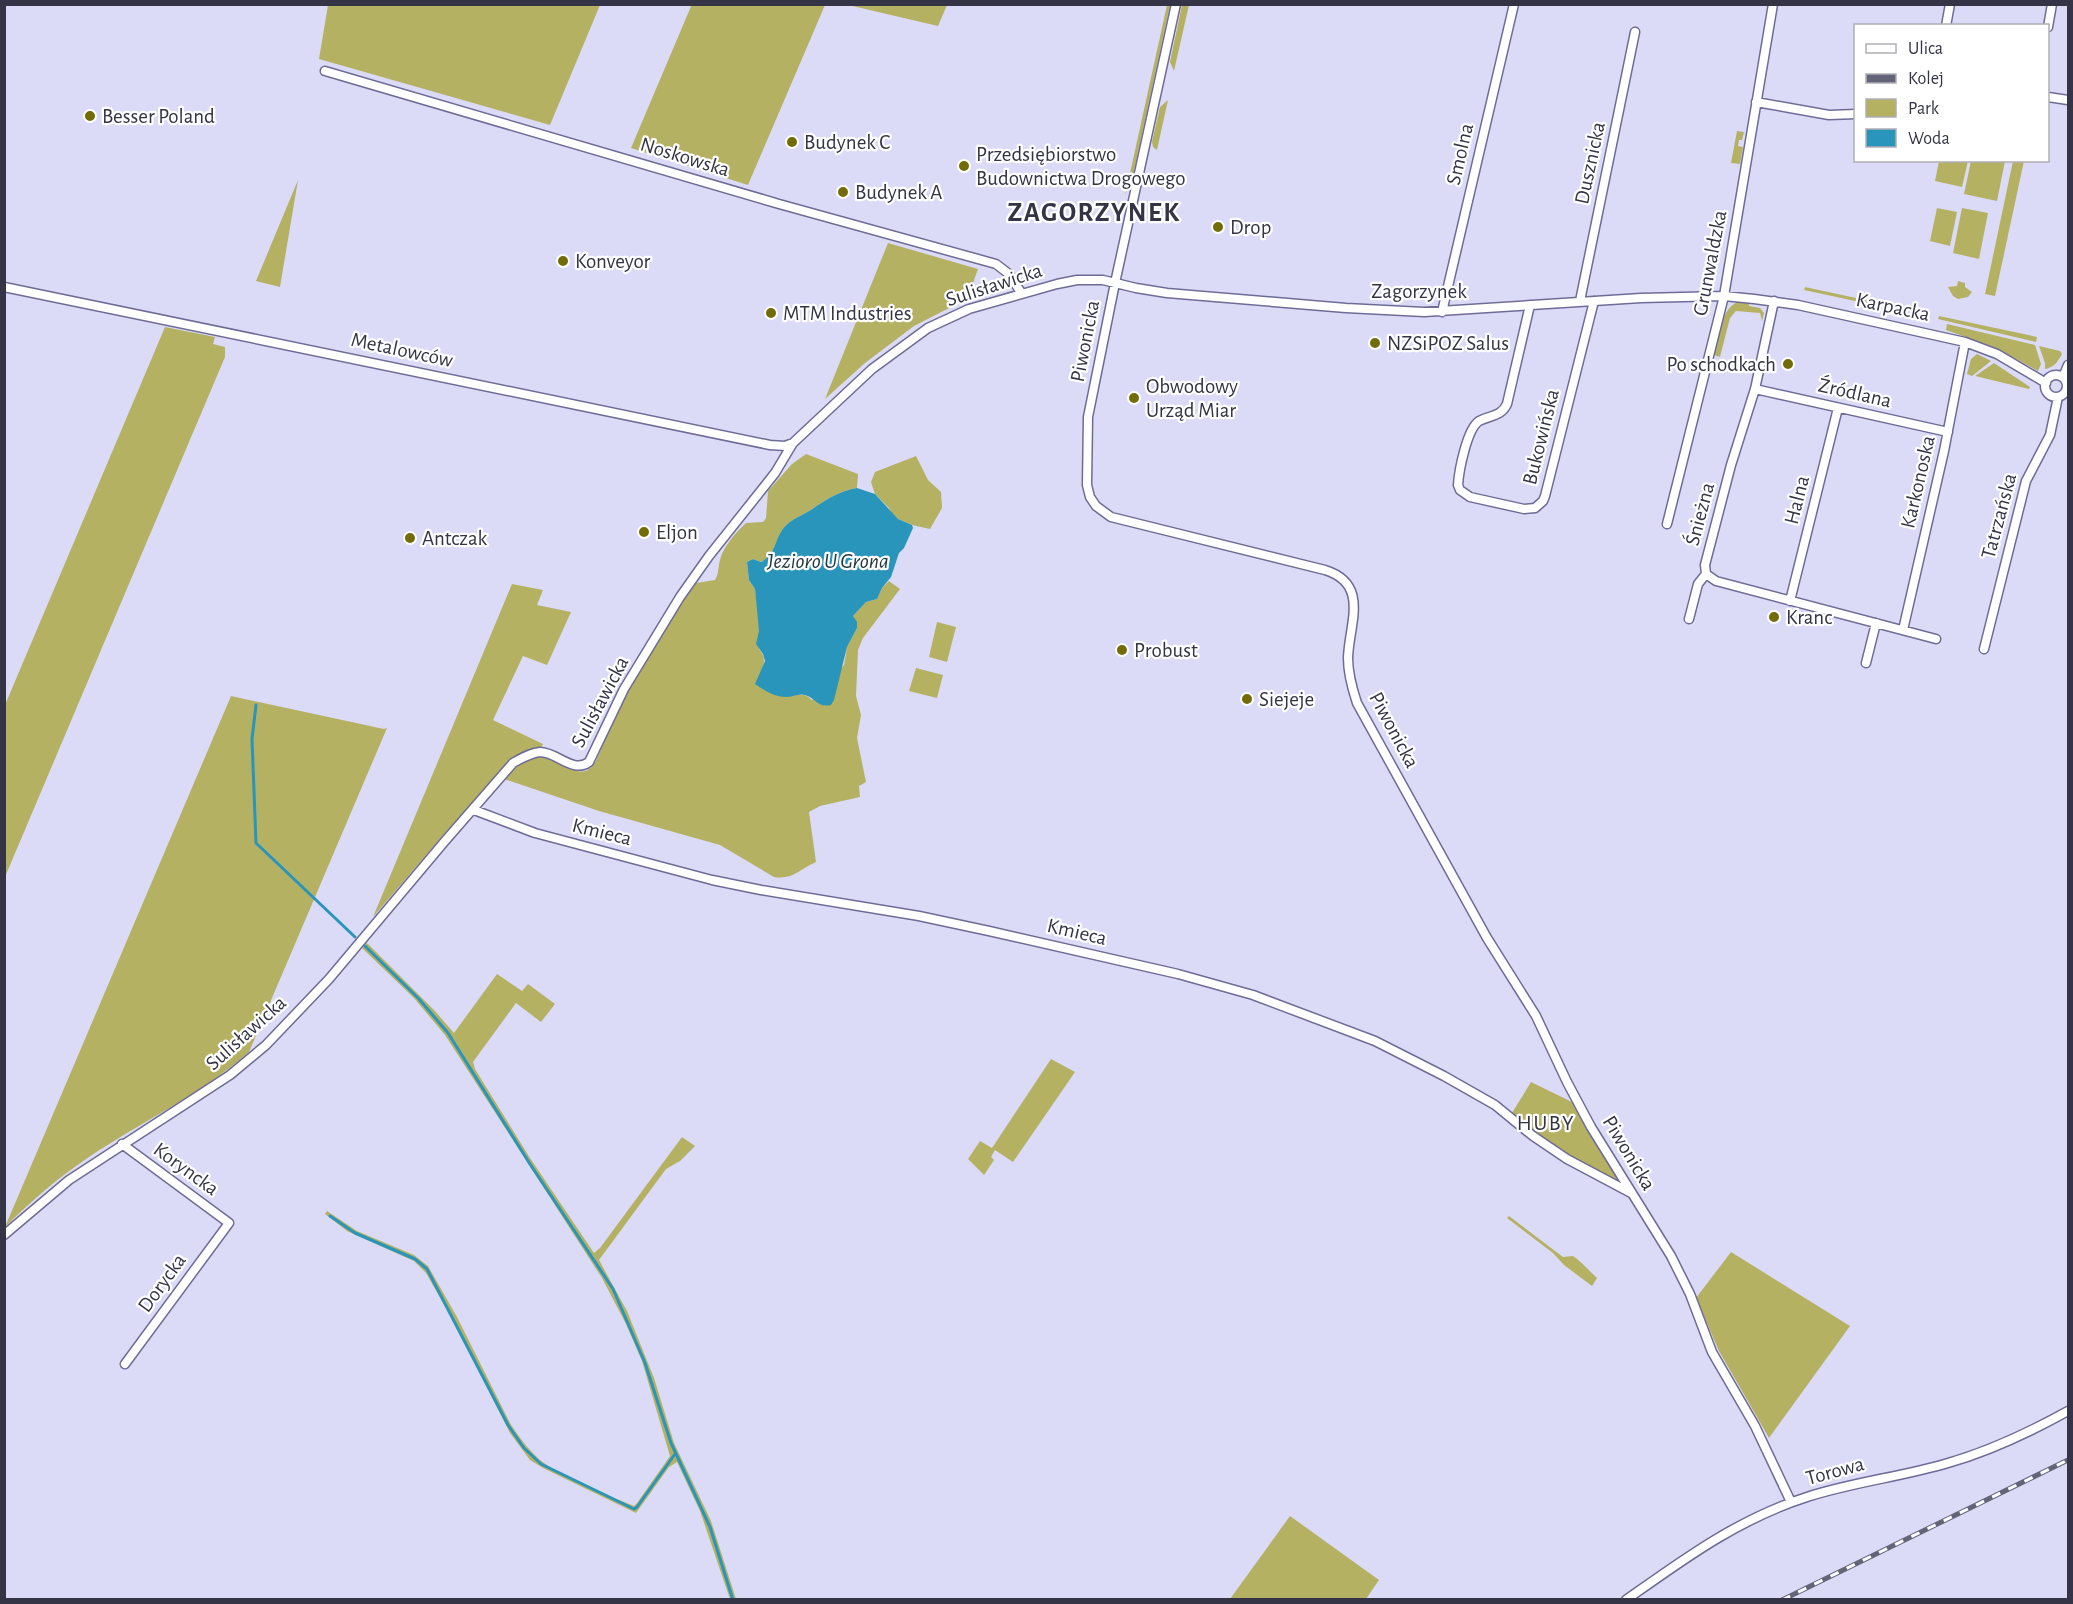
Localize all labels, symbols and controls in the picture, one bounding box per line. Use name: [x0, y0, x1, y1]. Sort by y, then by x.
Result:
legend: [1854, 24, 2049, 162]
text: Ulica: [1908, 40, 1943, 58]
text: Kolej: [1908, 70, 1944, 88]
text: Park: [1908, 100, 1940, 118]
place label: Besser Poland: [102, 106, 215, 127]
marker: Besser Poland: [83, 109, 97, 123]
street label: Dusznicka: [1571, 120, 1609, 206]
street label: Smolna: [1443, 121, 1477, 187]
text: Woda: [1908, 130, 1950, 148]
place label: Budynek C: [804, 132, 890, 153]
street label: Noskowska: [638, 134, 732, 181]
marker: Budynek C: [785, 135, 799, 149]
place label: Przedsiębiorstwo Budownictwa Drogowego: [976, 144, 1185, 189]
marker: Przedsiębiorstwo Budownictwa Drogowego: [957, 159, 971, 173]
place label: Budynek A: [855, 182, 943, 203]
marker: Budynek A: [836, 185, 850, 199]
district label: ZAGORZYNEK: [1008, 199, 1180, 226]
street label: Grunwaldzka: [1689, 208, 1731, 318]
place label: Drop: [1230, 217, 1271, 238]
marker: Drop: [1211, 220, 1225, 234]
place label: Konveyor: [575, 251, 651, 272]
marker: Konveyor: [556, 254, 570, 268]
street label: Sulisławicka: [943, 260, 1045, 310]
street label: Zagorzynek: [1371, 281, 1467, 302]
street label: Karpacka: [1854, 289, 1932, 325]
street label: Piwonicka: [1067, 298, 1103, 384]
place label: MTM Industries: [783, 303, 912, 324]
marker: MTM Industries: [764, 306, 778, 320]
street label: Metalowców: [349, 329, 455, 371]
place label: NZSiPOZ Salus: [1387, 333, 1509, 354]
marker: NZSiPOZ Salus: [1368, 336, 1382, 350]
place label: Po schodkach: [1666, 354, 1776, 375]
marker: Po schodkach: [1781, 357, 1795, 371]
street label: Źródlana: [1816, 372, 1894, 412]
place label: Obwodowy Urząd Miar: [1146, 376, 1238, 421]
street label: Bukowińska: [1519, 387, 1563, 487]
marker: Obwodowy Urząd Miar: [1127, 391, 1141, 405]
street label: Karkonoska: [1897, 433, 1939, 530]
street label: Tatrzańska: [1978, 471, 2021, 561]
street label: Halna: [1781, 473, 1813, 526]
street label: Śnieżna: [1679, 479, 1719, 548]
place label: Eljon: [656, 522, 698, 543]
marker: Eljon: [637, 525, 651, 539]
place label: Antczak: [422, 528, 488, 549]
marker: Antczak: [403, 531, 417, 545]
water label: Jezioro U Grona: [766, 550, 889, 572]
place label: Kranc: [1786, 607, 1832, 628]
marker: Kranc: [1767, 610, 1781, 624]
place label: Probust: [1134, 640, 1198, 661]
marker: Probust: [1115, 643, 1129, 657]
street label: Sulisławicka: [567, 653, 633, 751]
place label: Siejeje: [1259, 689, 1314, 710]
street label: Piwonicka: [1365, 689, 1423, 772]
marker: Siejeje: [1240, 692, 1254, 706]
street label: Kmieca: [570, 815, 634, 850]
street label: Kmieca: [1045, 915, 1109, 949]
street label: Sulisławicka: [202, 992, 290, 1074]
district label: HUBY: [1517, 1112, 1575, 1134]
street label: Piwonicka: [1599, 1112, 1659, 1194]
street label: Koryncka: [150, 1138, 223, 1200]
street label: Dorycka: [134, 1250, 190, 1316]
street label: Torowa: [1804, 1453, 1867, 1489]

